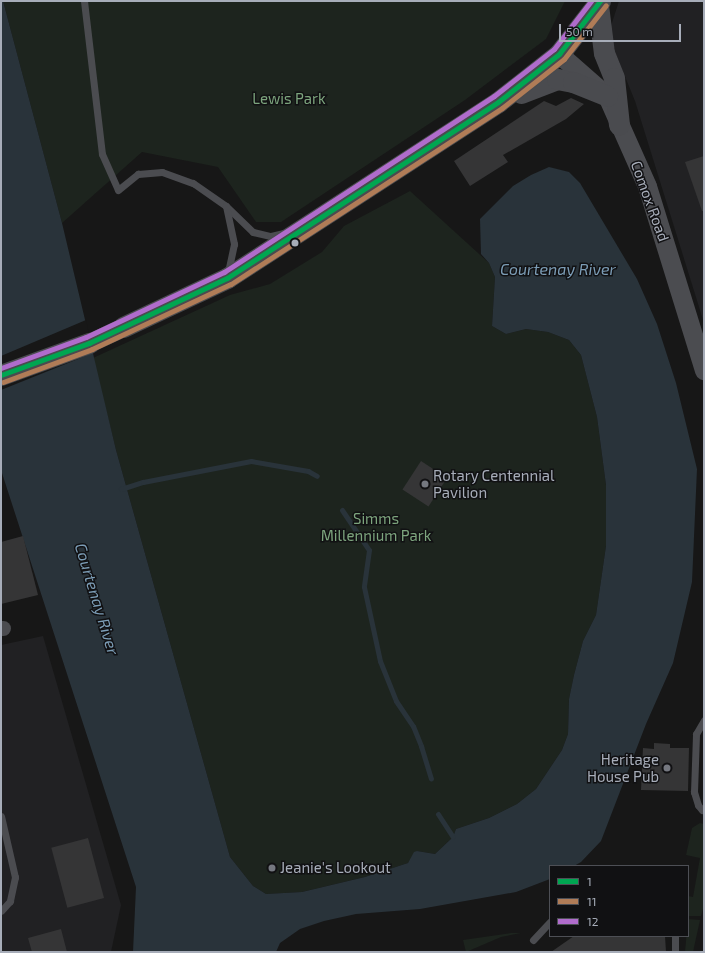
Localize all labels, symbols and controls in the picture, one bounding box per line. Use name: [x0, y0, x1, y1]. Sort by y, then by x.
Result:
scale bar: [561, 16, 683, 42]
text: 50 m: [566, 24, 593, 38]
park label: Lewis Park: [252, 90, 326, 108]
street label: Comox Road: [627, 158, 673, 244]
unlabelled marker: [290, 238, 300, 248]
water label: Courtenay River: [500, 259, 616, 279]
place label: Rotary Centennial Pavilion: [433, 466, 555, 501]
marker: Rotary Centennial Pavilion: [420, 479, 430, 489]
park label: Simms Millennium Park: [321, 509, 431, 544]
water label: Courtenay River: [71, 541, 123, 657]
place label: Heritage House Pub: [587, 750, 659, 785]
marker: Heritage House Pub: [662, 763, 672, 773]
place label: Jeanie's Lookout: [280, 859, 391, 877]
marker: Jeanie's Lookout: [267, 863, 277, 873]
legend: [549, 865, 689, 937]
text: 1: [587, 874, 592, 888]
text: 11: [587, 894, 597, 908]
text: 12: [587, 914, 599, 928]

